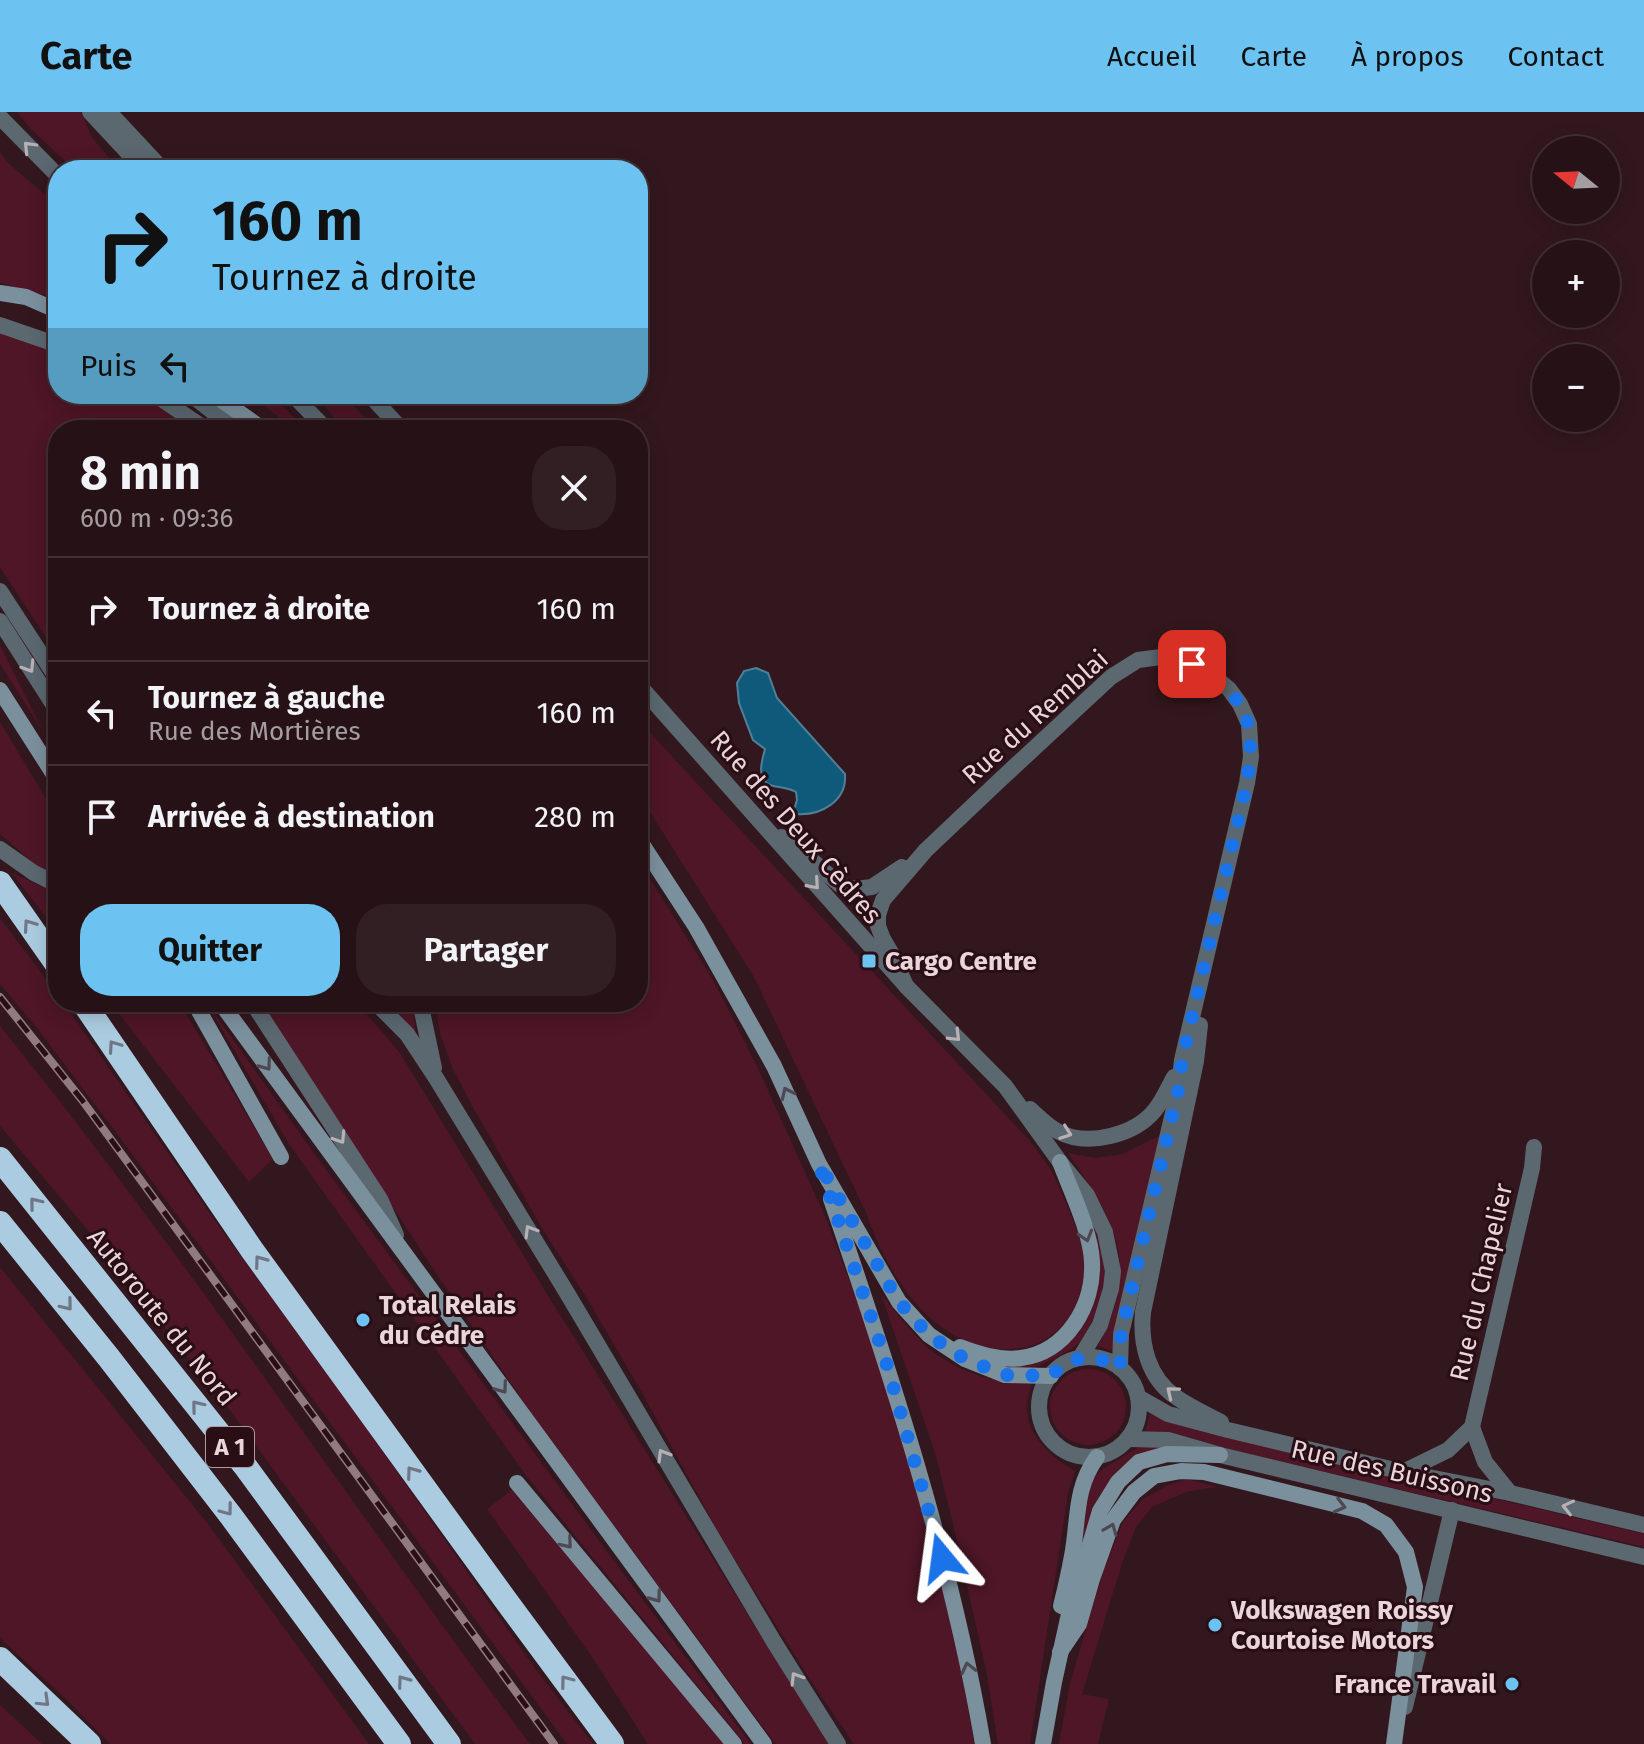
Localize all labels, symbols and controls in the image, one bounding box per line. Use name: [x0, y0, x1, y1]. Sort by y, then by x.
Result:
text: Carte: [40, 33, 133, 79]
text: Accueil: [1107, 40, 1197, 73]
text: Carte: [1241, 40, 1307, 73]
text: À propos: [1351, 40, 1463, 73]
text: Contact: [1507, 40, 1604, 73]
north arrow: [1532, 136, 1620, 224]
map controls: [1532, 136, 1620, 432]
one-way arrow: [24, 142, 38, 156]
text: 160 m: [212, 188, 363, 255]
icon: right: [80, 192, 184, 296]
button: +: [1532, 240, 1620, 328]
text: Tournez à droite: [212, 256, 477, 300]
icon: left: [153, 344, 197, 388]
button: −: [1532, 344, 1620, 432]
text: Puis: [80, 348, 137, 384]
text: 8 min: [80, 444, 201, 502]
button: close: [532, 446, 616, 530]
text: 600 m · 09:36: [80, 503, 233, 534]
icon: right: [80, 587, 124, 631]
text: Tournez à droite: [148, 591, 370, 627]
text: 160 m: [537, 591, 616, 627]
pin: [1158, 630, 1226, 698]
icon: arrive: [1170, 642, 1214, 686]
street label: Rue du Remblai: [956, 644, 1115, 791]
one-way arrow: [19, 658, 34, 672]
text: Tournez à gauche: [148, 680, 385, 716]
icon: left: [80, 691, 124, 735]
text: 160 m: [537, 695, 616, 731]
text: Rue des Mortières: [148, 716, 361, 747]
street label: Rue des Deux Cèdres: [703, 725, 888, 930]
icon: arrive: [80, 795, 124, 839]
text: Arrivée à destination: [148, 799, 435, 835]
text: 280 m: [534, 799, 616, 835]
one-way arrow: [804, 874, 819, 889]
button: Quitter: [80, 904, 340, 996]
button: Partager: [356, 904, 616, 996]
one-way arrow: [24, 919, 39, 933]
place label: Cargo Centre: [885, 946, 1037, 977]
marker: Cargo Centre: [860, 952, 878, 970]
one-way arrow: [946, 1027, 960, 1041]
one-way arrow: [109, 1040, 124, 1054]
one-way arrow: [256, 1057, 271, 1071]
one-way arrow: [780, 1087, 796, 1101]
one-way arrow: [1058, 1123, 1072, 1140]
one-way arrow: [331, 1129, 346, 1144]
street label: Rue du Chapelier: [1444, 1180, 1519, 1384]
one-way arrow: [30, 1197, 44, 1212]
street label: Autoroute du Nord: [81, 1222, 243, 1412]
one-way arrow: [525, 1226, 540, 1240]
one-way arrow: [1077, 1228, 1093, 1242]
one-way arrow: [255, 1255, 270, 1269]
place label: Total Relais du Cédre: [379, 1290, 517, 1351]
one-way arrow: [57, 1296, 71, 1311]
marker: Total Relais du Cédre: [354, 1311, 372, 1329]
one-way arrow: [492, 1379, 507, 1394]
one-way arrow: [1166, 1388, 1181, 1402]
one-way arrow: [192, 1401, 207, 1415]
road number: A 1: [206, 1427, 254, 1467]
street label: Rue des Buissons: [1288, 1433, 1496, 1510]
one-way arrow: [657, 1449, 673, 1464]
one-way arrow: [408, 1466, 422, 1480]
one-way arrow: [1332, 1496, 1346, 1513]
one-way arrow: [1562, 1499, 1575, 1516]
one-way arrow: [217, 1501, 231, 1516]
position arrow: [900, 1516, 984, 1600]
one-way arrow: [1101, 1523, 1117, 1537]
one-way arrow: [557, 1533, 572, 1548]
one-way arrow: [647, 1589, 661, 1603]
place label: Volkswagen Roissy Courtoise Motors: [1230, 1595, 1454, 1656]
marker: Volkswagen Roissy Courtoise Motors: [1206, 1616, 1224, 1634]
one-way arrow: [960, 1661, 977, 1675]
place label: France Travail: [1334, 1669, 1496, 1700]
one-way arrow: [791, 1672, 806, 1687]
one-way arrow: [398, 1675, 413, 1690]
marker: France Travail: [1503, 1675, 1521, 1693]
one-way arrow: [561, 1676, 576, 1690]
one-way arrow: [35, 1692, 49, 1707]

